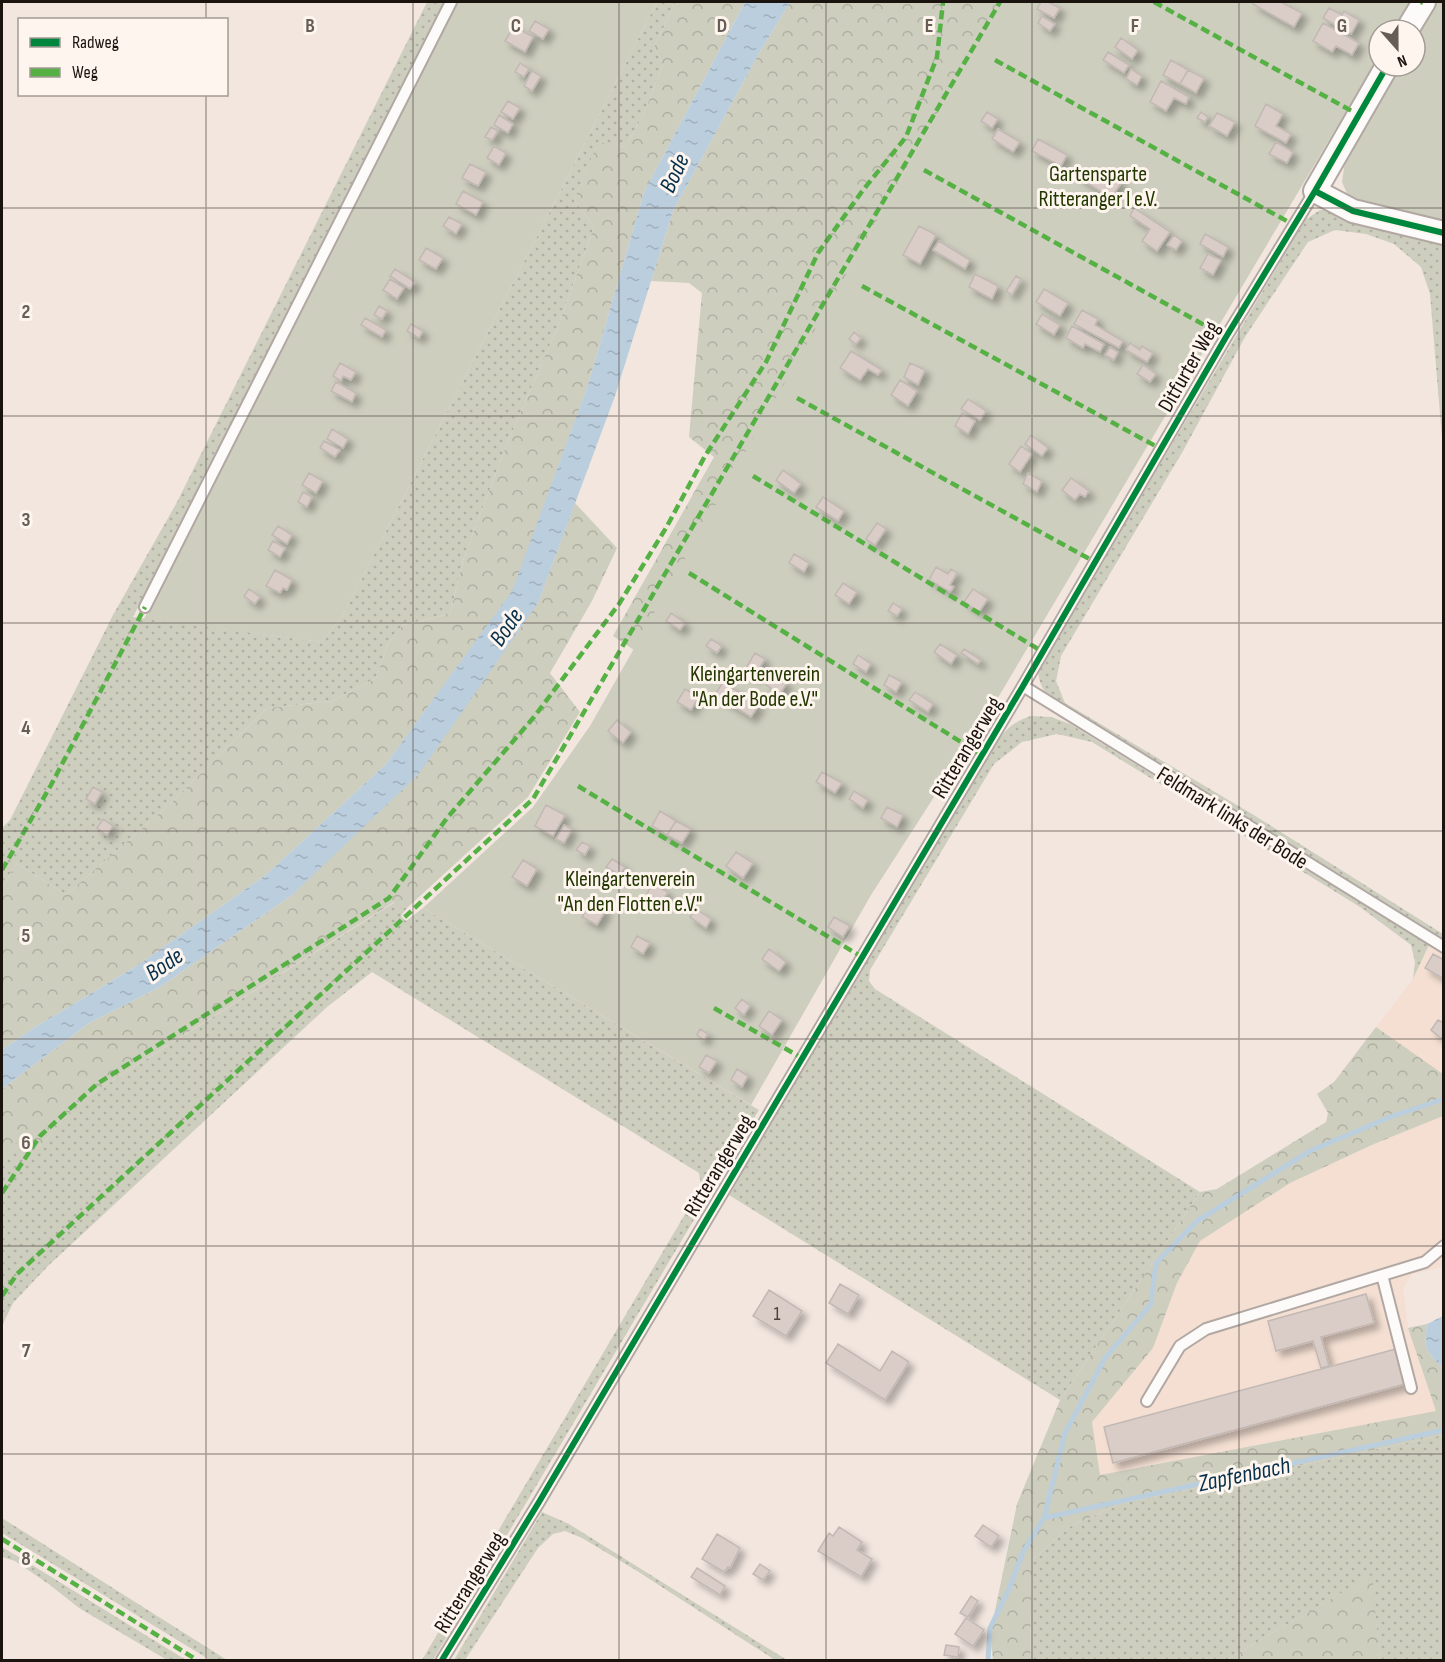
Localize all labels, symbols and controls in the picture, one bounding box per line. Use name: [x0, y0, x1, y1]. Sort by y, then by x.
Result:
text: B: [305, 14, 315, 38]
text: C: [511, 14, 521, 38]
text: D: [717, 14, 727, 38]
text: E: [925, 14, 933, 38]
text: F: [1131, 14, 1139, 38]
text: G: [1337, 14, 1347, 38]
legend: [18, 18, 228, 96]
north arrow: [1367, 18, 1427, 78]
text: Radweg: [72, 32, 119, 53]
text: N: [1394, 50, 1409, 71]
text: Weg: [72, 62, 98, 83]
water label: Bode: [653, 149, 696, 197]
park label: Gartensparte Ritteranger I e.V.: [1038, 161, 1158, 213]
text: 2: [22, 300, 30, 324]
street label: Ditfurter Weg: [1152, 316, 1226, 417]
text: 3: [22, 508, 31, 532]
water label: Bode: [483, 603, 530, 652]
park label: Kleingartenverein "An der Bode e.V.": [690, 661, 820, 713]
street label: Ritterangerweg: [926, 692, 1008, 804]
text: 4: [21, 716, 31, 740]
street label: Feldmark links der Bode: [1152, 761, 1313, 876]
park label: Kleingartenverein "An den Flotten e.V.": [558, 866, 702, 918]
text: 5: [22, 924, 31, 948]
water label: Bode: [140, 941, 189, 987]
street label: Ritterangerweg: [678, 1110, 760, 1222]
text: 6: [21, 1131, 31, 1155]
house number: 1: [774, 1302, 781, 1326]
text: 7: [22, 1339, 31, 1363]
water label: Zapfenbach: [1194, 1451, 1293, 1499]
street label: Ritterangerweg: [429, 1527, 512, 1638]
text: 8: [21, 1547, 31, 1571]

